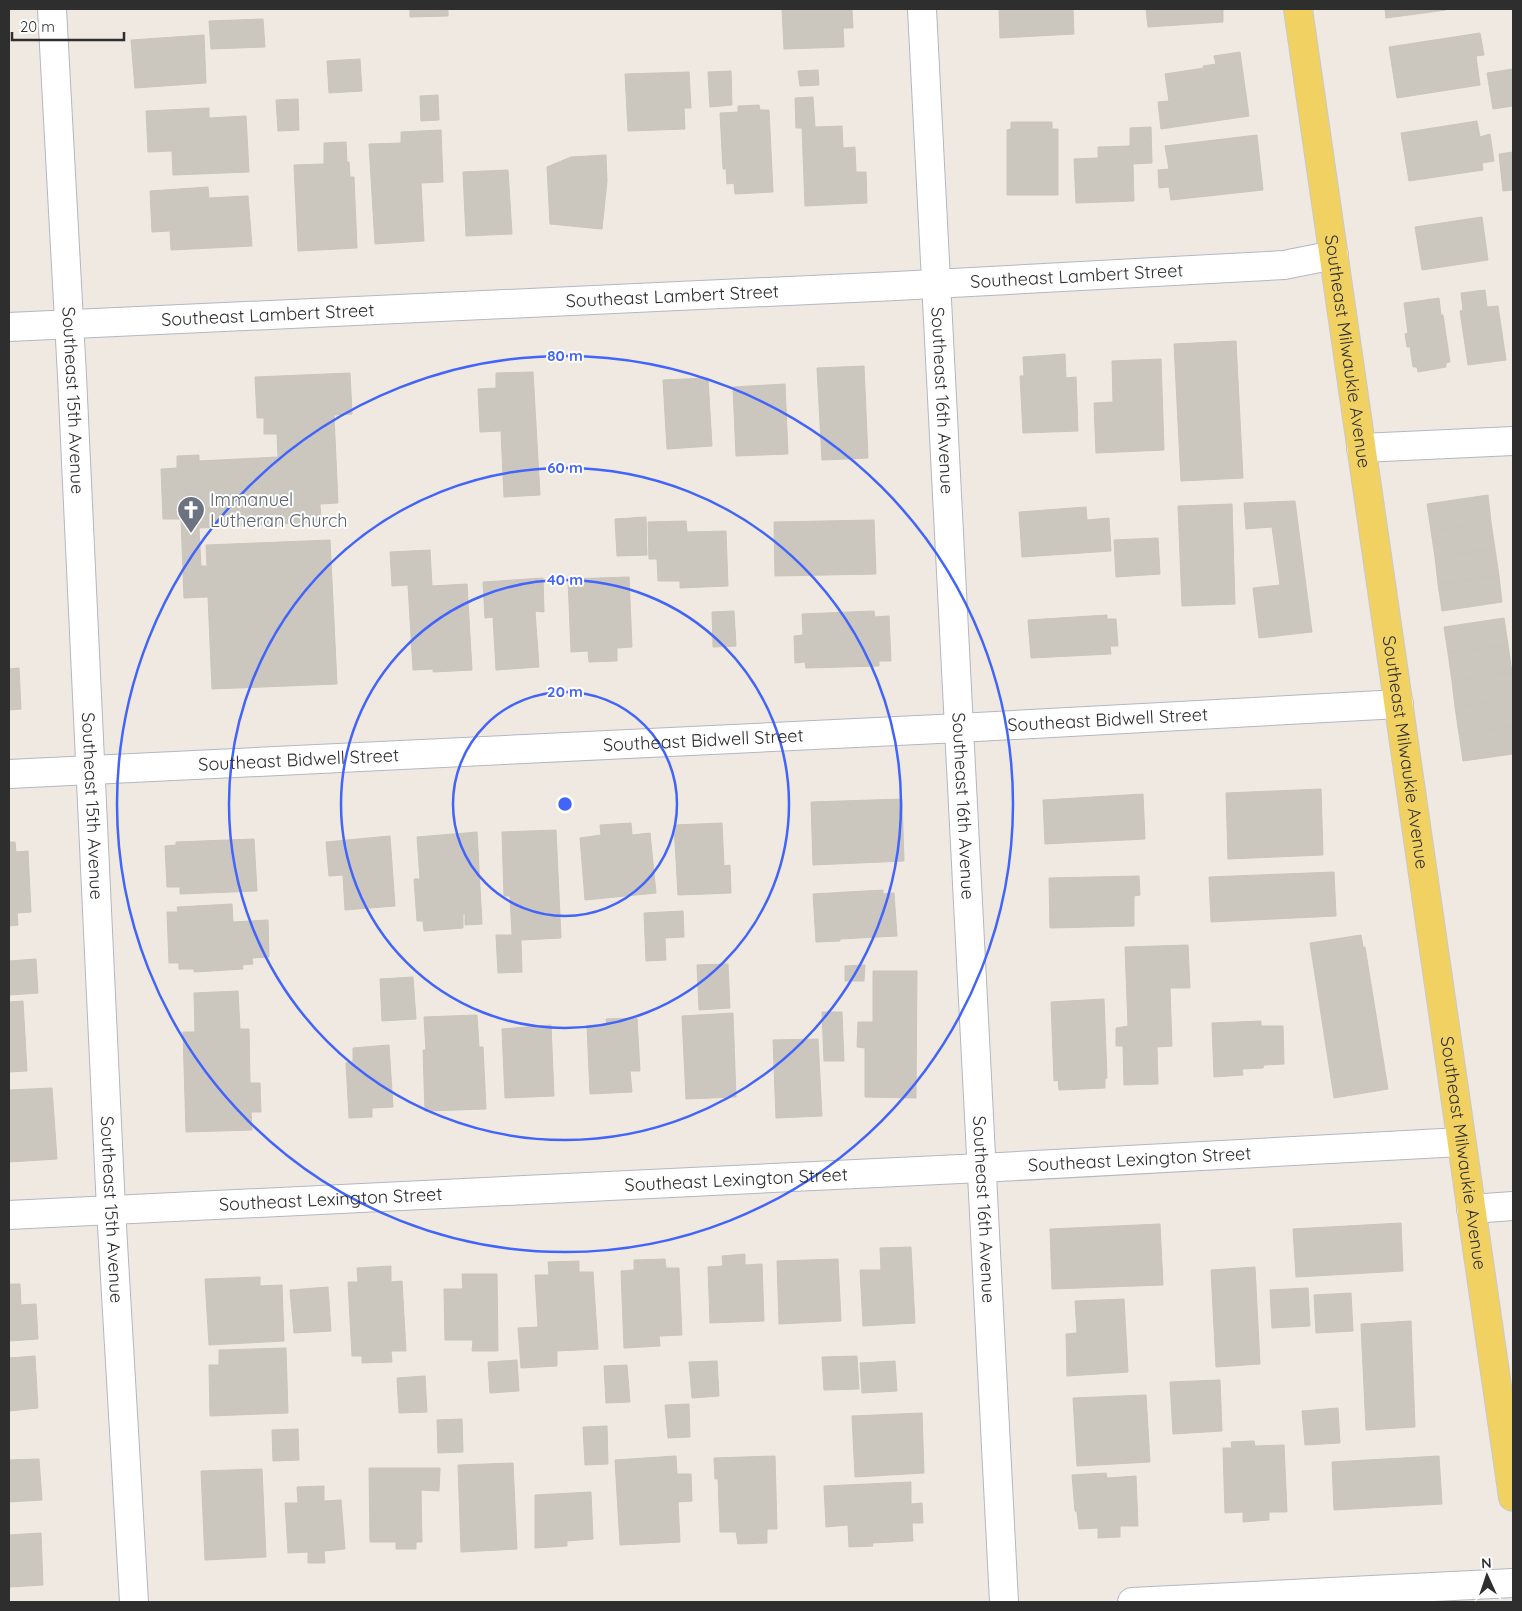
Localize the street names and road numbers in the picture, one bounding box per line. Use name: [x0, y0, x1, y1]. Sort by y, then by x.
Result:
street label: Southeast Milwaukie Avenue: [1320, 233, 1376, 470]
street label: Southeast Lambert Street: [970, 258, 1184, 293]
street label: Southeast Lambert Street: [565, 279, 779, 312]
street label: Southeast Lambert Street: [161, 298, 375, 331]
street label: Southeast 15th Avenue: [57, 306, 90, 495]
street label: Southeast 16th Avenue: [926, 306, 959, 495]
street label: Southeast Milwaukie Avenue: [1378, 634, 1434, 870]
street label: Southeast Bidwell Street: [1007, 702, 1209, 736]
street label: Southeast 15th Avenue: [77, 712, 109, 900]
street label: Southeast 16th Avenue: [947, 712, 980, 900]
street label: Southeast Bidwell Street: [602, 724, 804, 756]
street label: Southeast Bidwell Street: [198, 743, 400, 776]
street label: Southeast Milwaukie Avenue: [1436, 1035, 1492, 1271]
street label: Southeast 15th Avenue: [96, 1115, 128, 1304]
street label: Southeast 16th Avenue: [968, 1115, 1001, 1304]
street label: Southeast Lexington Street: [1027, 1141, 1252, 1176]
street label: Southeast Lexington Street: [624, 1162, 848, 1196]
street label: Southeast Lexington Street: [218, 1182, 443, 1216]

